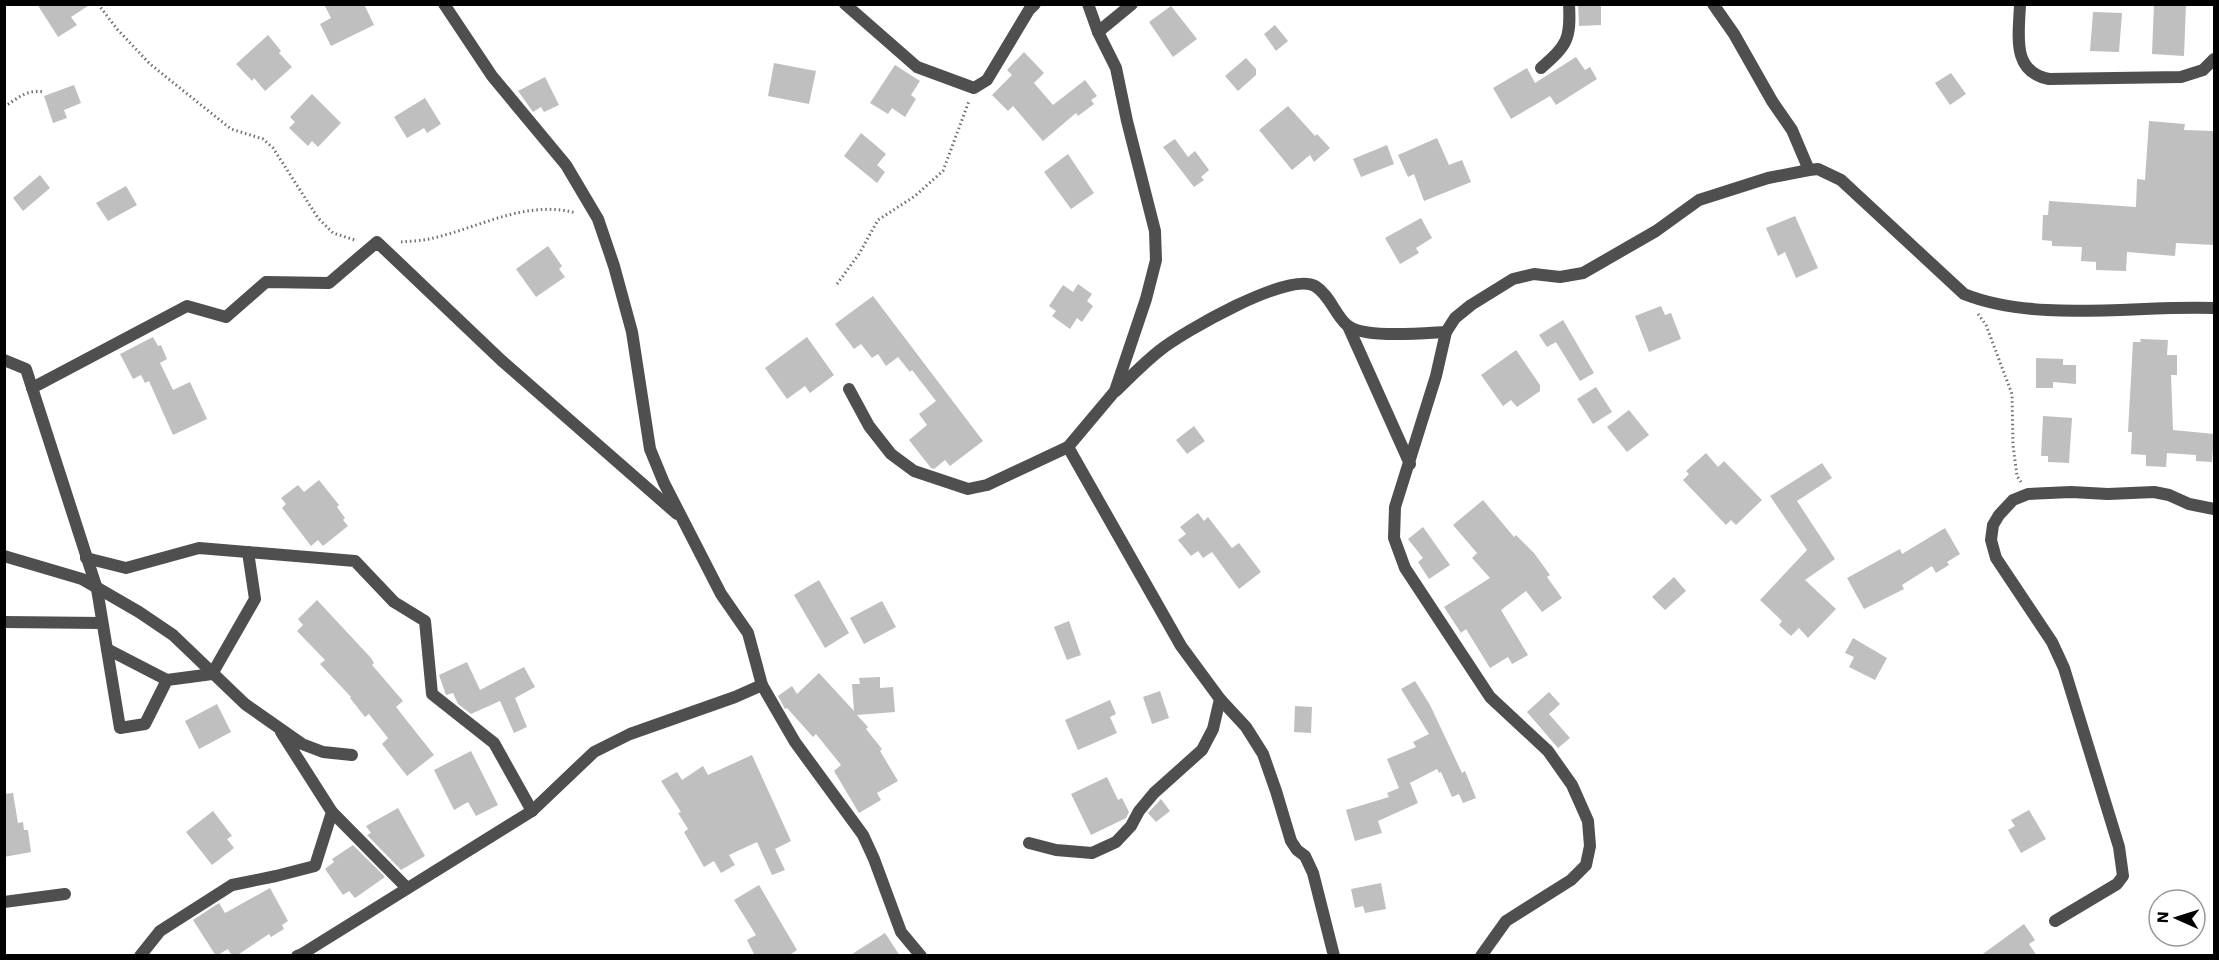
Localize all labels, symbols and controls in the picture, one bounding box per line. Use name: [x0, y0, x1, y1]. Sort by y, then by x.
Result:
north arrow: [2147, 888, 2207, 948]
text: N: [2153, 911, 2172, 924]

